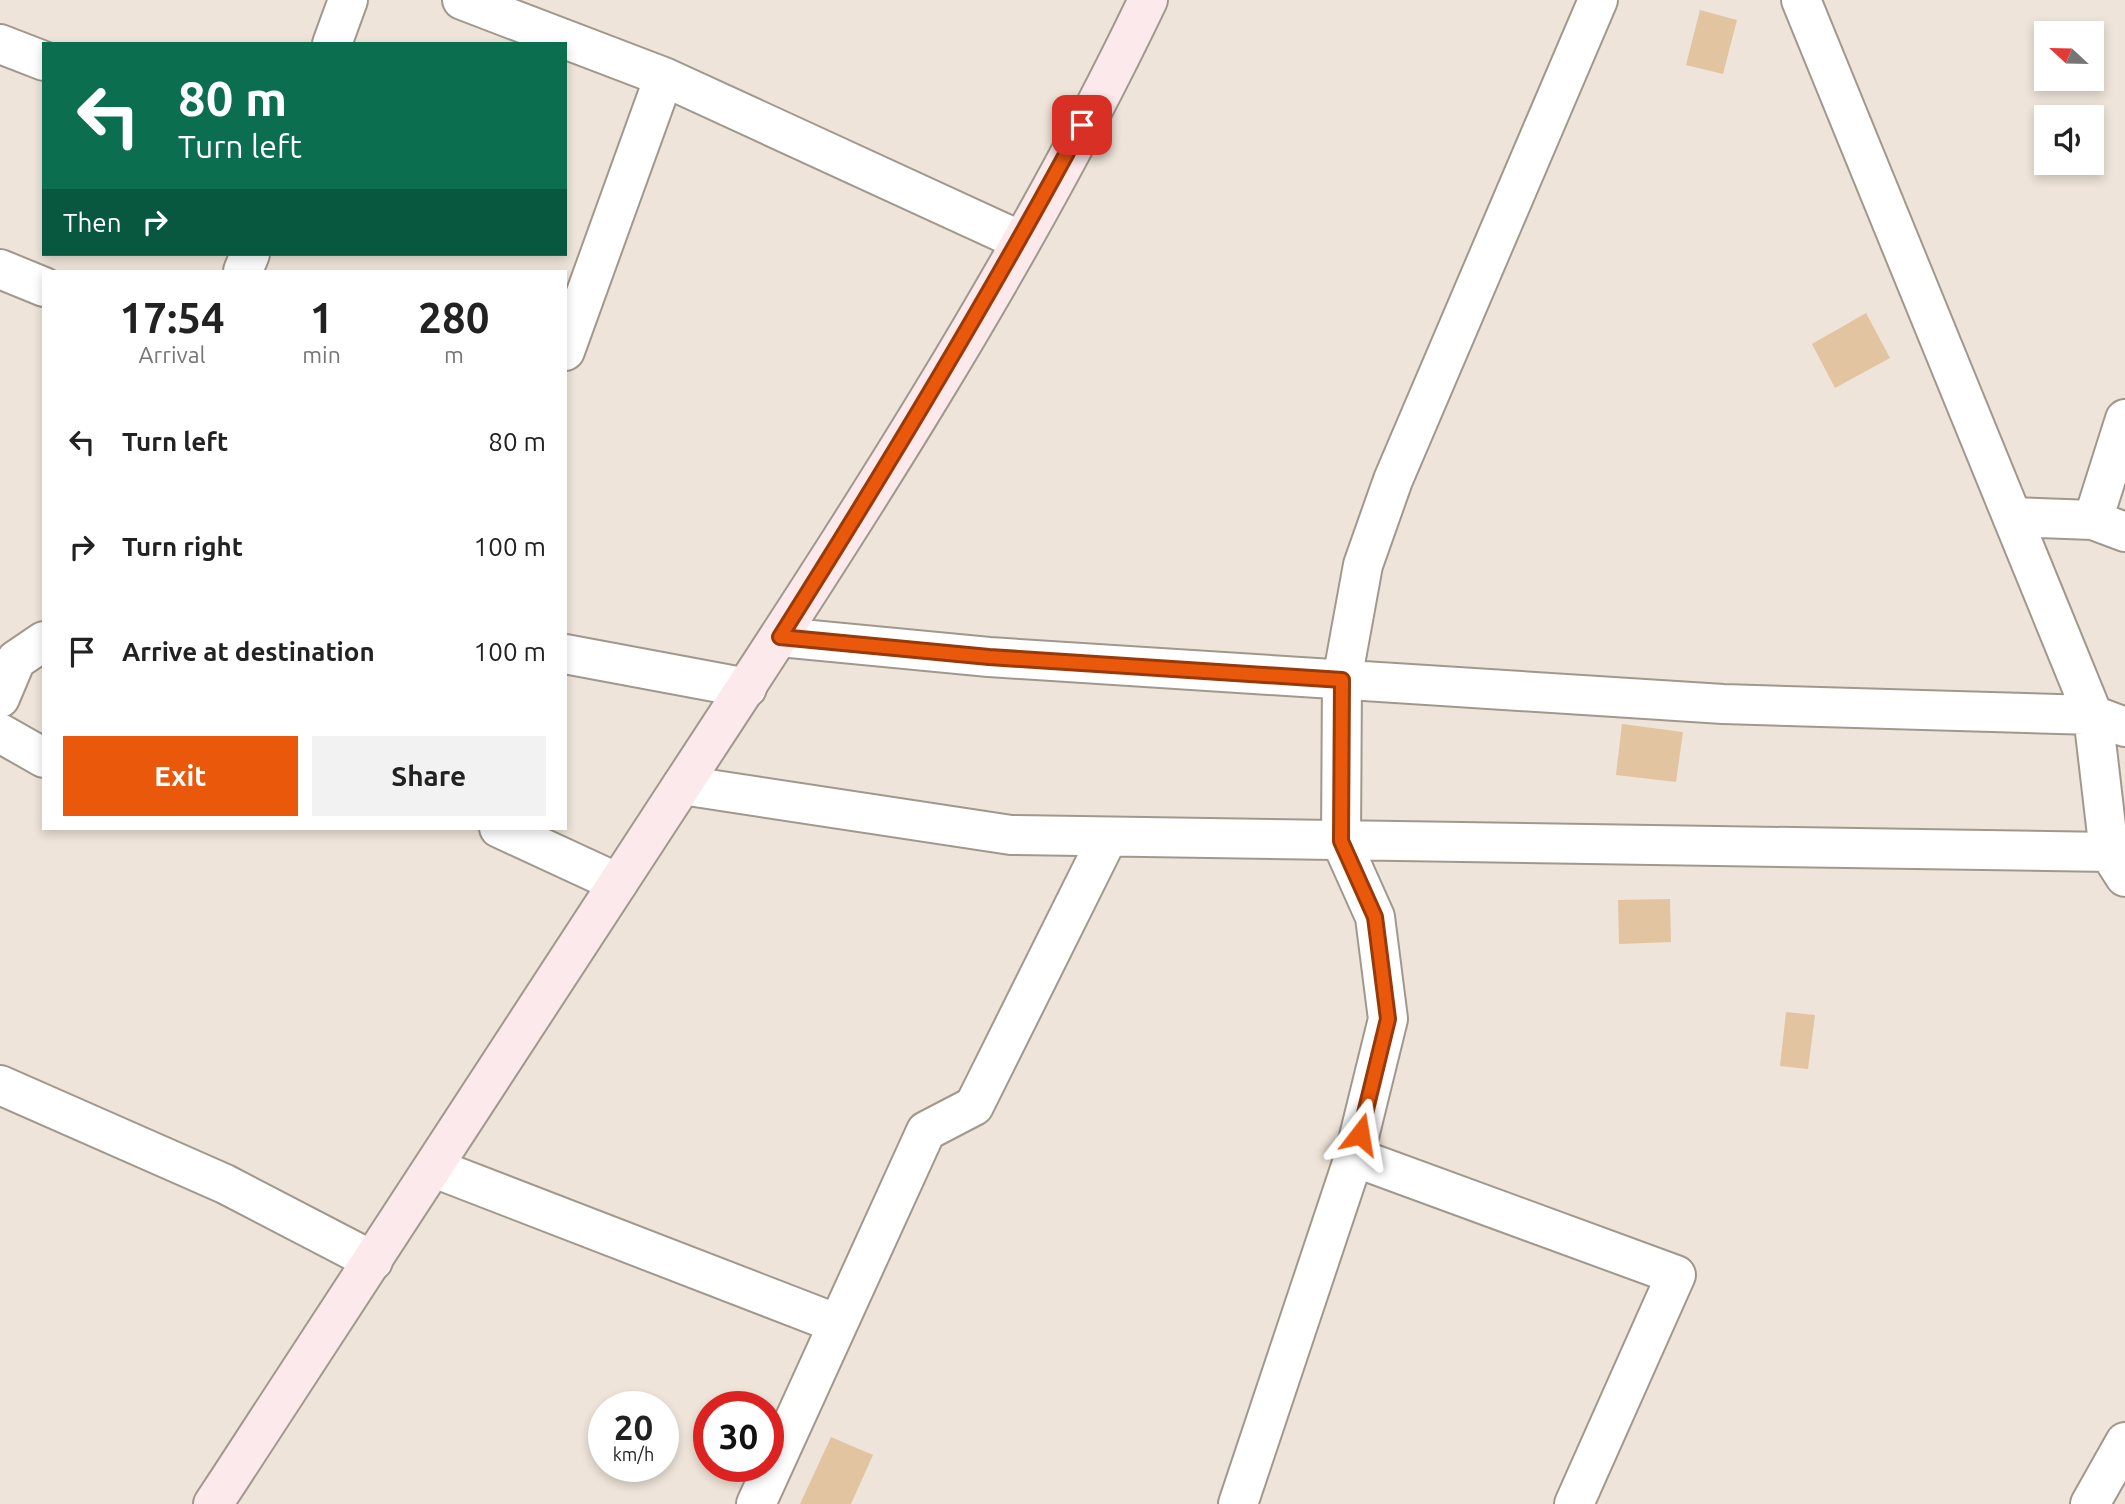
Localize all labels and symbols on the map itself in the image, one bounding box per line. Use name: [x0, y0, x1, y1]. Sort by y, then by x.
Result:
north arrow: [2034, 21, 2104, 91]
pin: [1052, 95, 1112, 155]
position arrow: [1323, 1097, 1397, 1171]
speed limit sign: 30: [693, 1391, 784, 1482]

